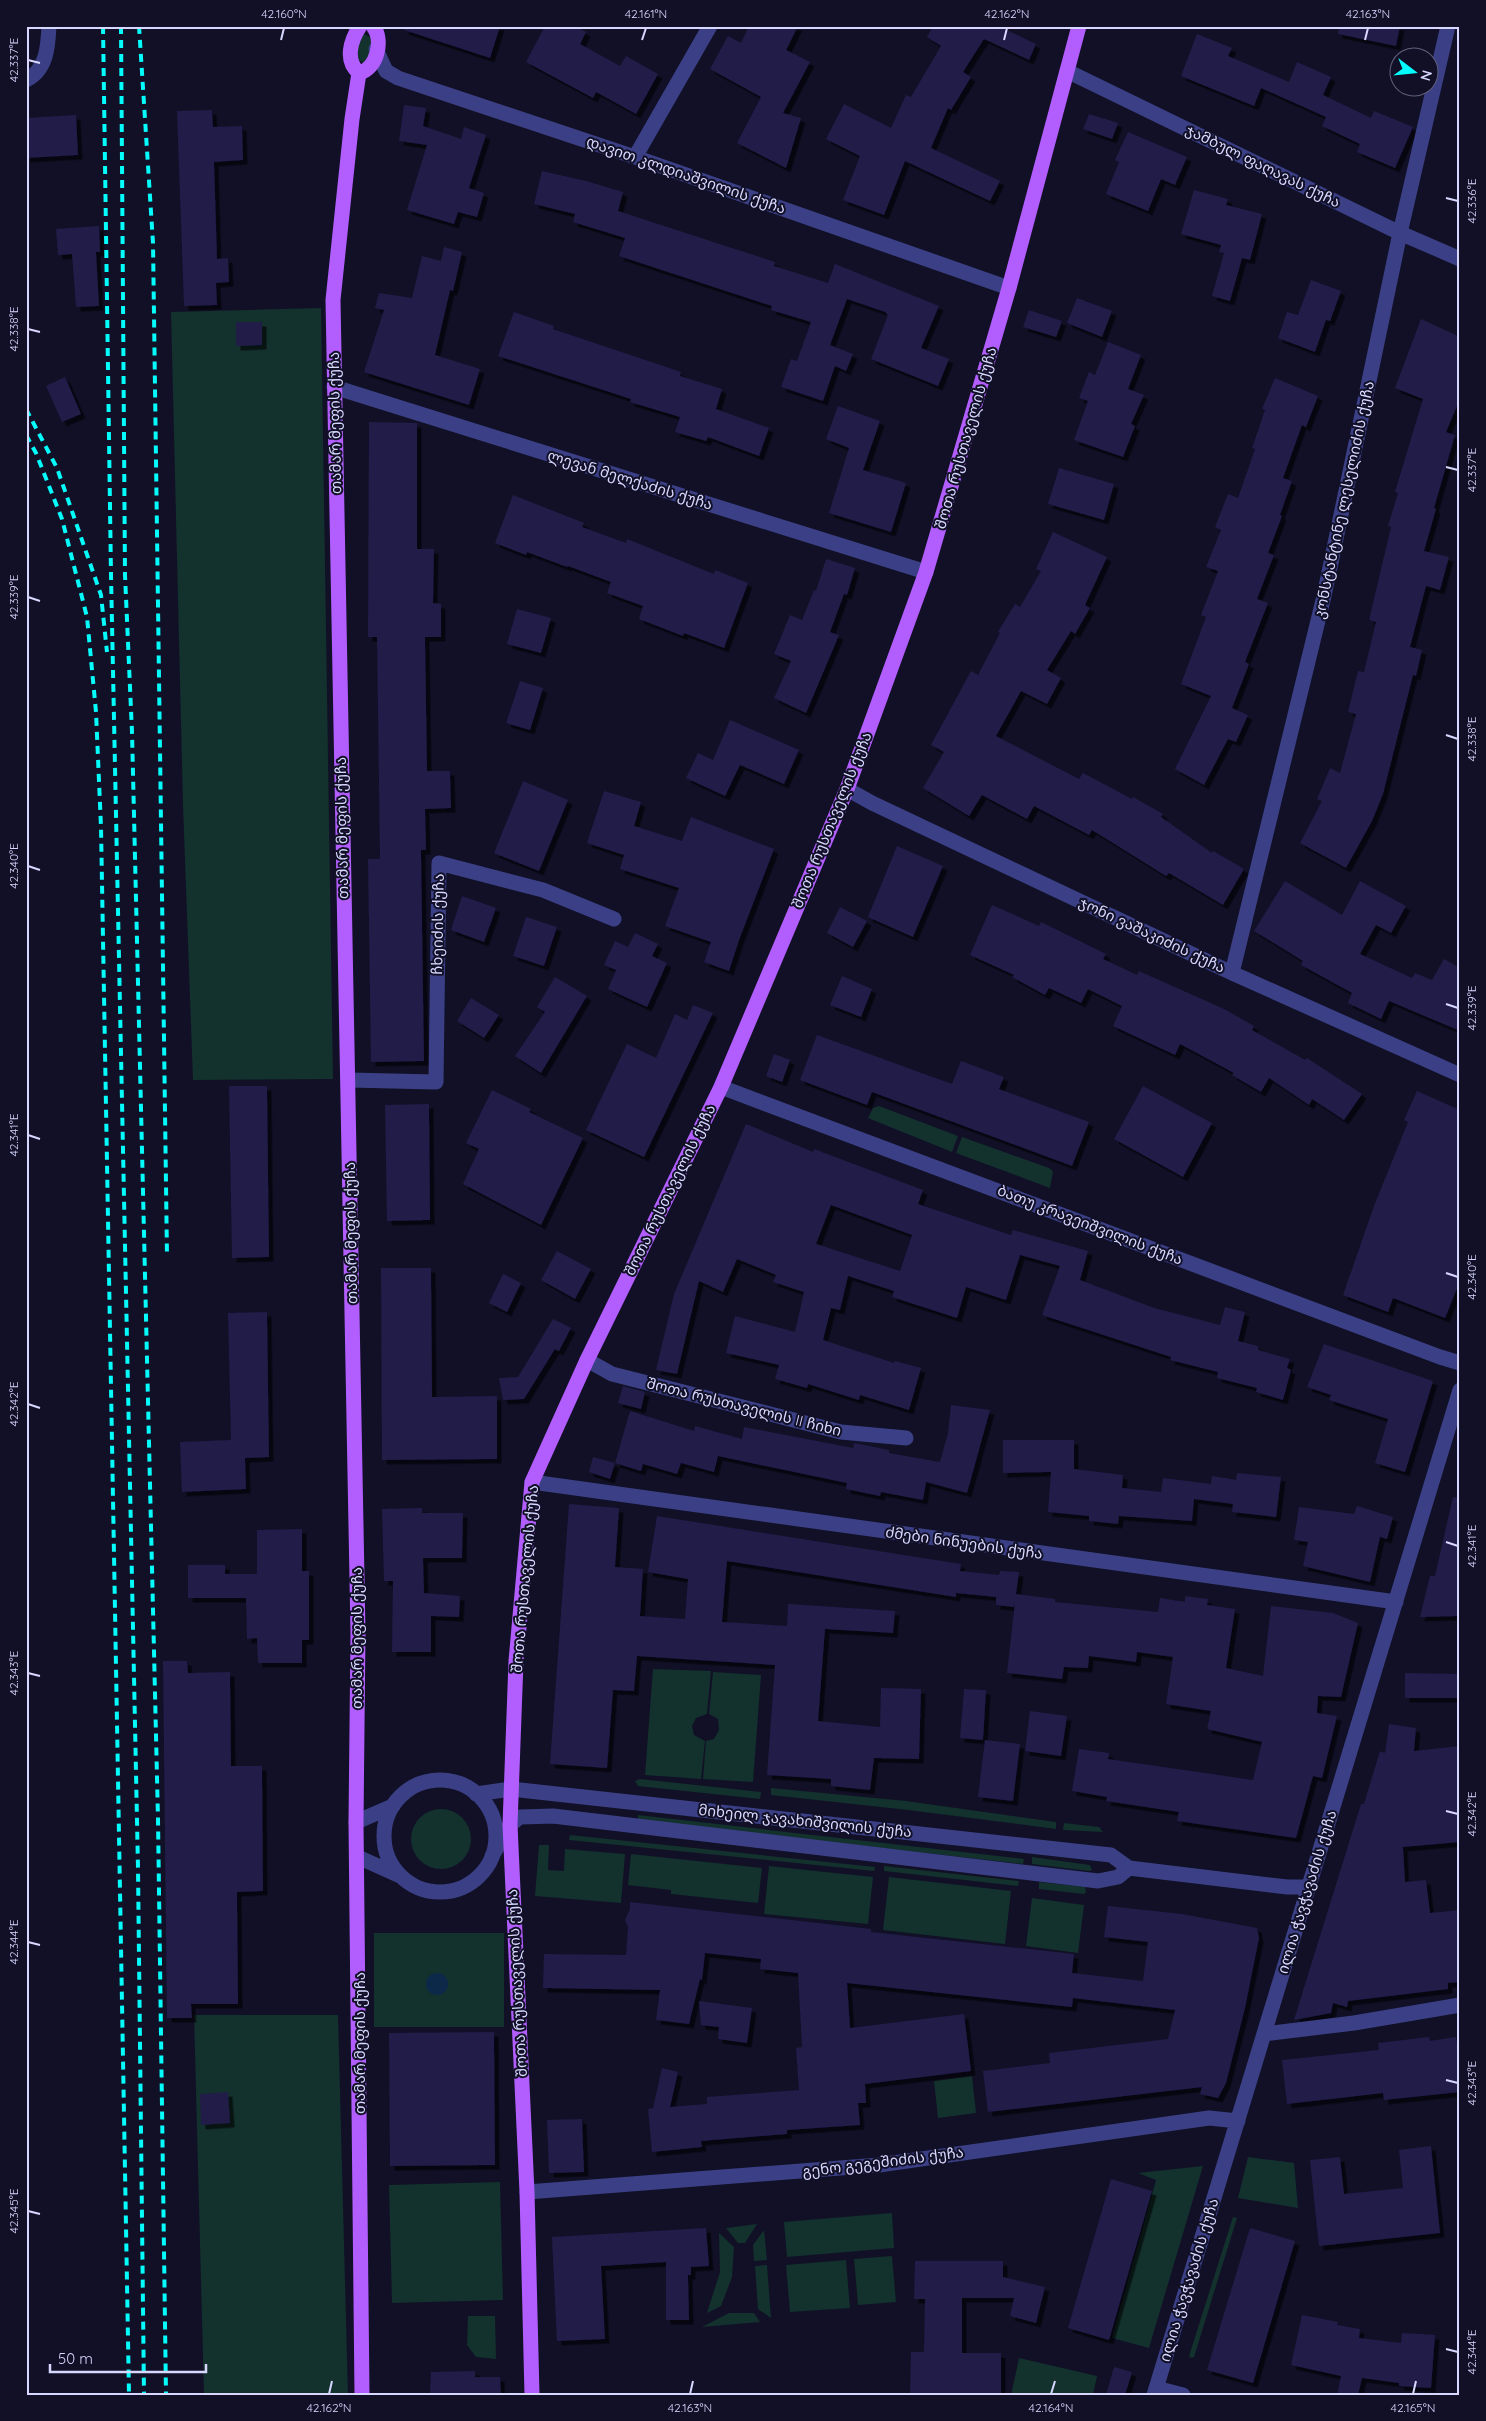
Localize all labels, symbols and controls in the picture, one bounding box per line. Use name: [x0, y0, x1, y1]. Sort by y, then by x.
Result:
text: 42.160°N: [261, 6, 307, 21]
text: 42.161°N: [625, 6, 667, 21]
text: 42.162°N: [985, 6, 1029, 21]
text: 42.163°N: [1346, 6, 1390, 21]
text: 42.337°E: [6, 37, 21, 82]
north arrow: [1388, 48, 1438, 98]
text: N: [1416, 68, 1437, 83]
street label: ჯამბულ ფაღავას ქუჩა: [1183, 120, 1344, 211]
street label: დავით კლდიაშვილის ქუჩა: [584, 131, 788, 218]
text: 42.336°E: [1464, 178, 1479, 223]
text: 42.338°E: [6, 306, 21, 352]
street label: შოთა რუსთაველის ქუჩა: [930, 345, 1001, 531]
street label: თამარ მეფის ქუჩა: [324, 352, 345, 494]
street label: კონსტანტინე ლესელიძის ქუჩა: [1309, 379, 1378, 621]
street label: ლევან მელქაძის ქუჩა: [545, 445, 715, 514]
text: 42.337°E: [1464, 447, 1479, 492]
text: 42.339°E: [6, 574, 21, 620]
text: 42.338°E: [1464, 716, 1479, 762]
street label: შოთა რუსთაველის ქუჩა: [787, 729, 876, 911]
street label: თამარ მეფის ქუჩა: [331, 757, 352, 899]
text: 42.340°E: [6, 843, 21, 889]
street label: ჩხეიძის ქუჩა: [427, 873, 448, 975]
street label: ჯონი ვაშაკიძის ქუჩა: [1076, 892, 1228, 977]
text: 42.339°E: [1464, 985, 1479, 1031]
street label: შოთა რუსთაველის ქუჩა: [620, 1101, 719, 1279]
text: 42.341°E: [6, 1113, 21, 1156]
street label: თამარ მეფის ქუჩა: [340, 1162, 361, 1304]
street label: ბათუ კრავეიშვილის ქუჩა: [995, 1180, 1186, 1269]
text: 42.340°E: [1464, 1254, 1479, 1300]
street label: შოთა რუსთაველის II ჩიხი: [645, 1373, 844, 1440]
text: 42.342°E: [6, 1381, 21, 1427]
street label: შოთა რუსთაველის ქუჩა: [507, 1484, 542, 1674]
street label: ძმები ნინუების ქუჩა: [884, 1522, 1044, 1563]
text: 42.341°E: [1464, 1524, 1479, 1567]
street label: თამარ მეფის ქუჩა: [347, 1567, 366, 1709]
text: 42.343°E: [6, 1650, 21, 1695]
text: 42.342°E: [1464, 1791, 1479, 1837]
street label: მიხეილ ჯავახიშვილის ქუჩა: [697, 1800, 913, 1841]
street label: ილია ჭავჭავაძის ქუჩა: [1273, 1808, 1340, 1976]
street label: შოთა რუსთაველის ქუჩა: [502, 1888, 531, 2078]
text: 42.344°E: [6, 1919, 21, 1964]
street label: თამარ მეფის ქუჩა: [350, 1972, 369, 2114]
text: 42.343°E: [1464, 2060, 1479, 2105]
street label: გენო გეგეშიძის ქუჩა: [801, 2142, 965, 2181]
text: 42.345°E: [6, 2188, 21, 2234]
street label: ილია ჭავჭავაძის ქუჩა: [1155, 2196, 1222, 2364]
text: 42.344°E: [1464, 2329, 1479, 2374]
scale bar: [50, 2341, 206, 2373]
text: 50 m: [58, 2349, 93, 2368]
text: 42.162°N: [307, 2400, 351, 2415]
text: 42.163°N: [668, 2400, 712, 2415]
text: 42.164°N: [1029, 2400, 1073, 2415]
text: 42.165°N: [1391, 2400, 1435, 2415]

